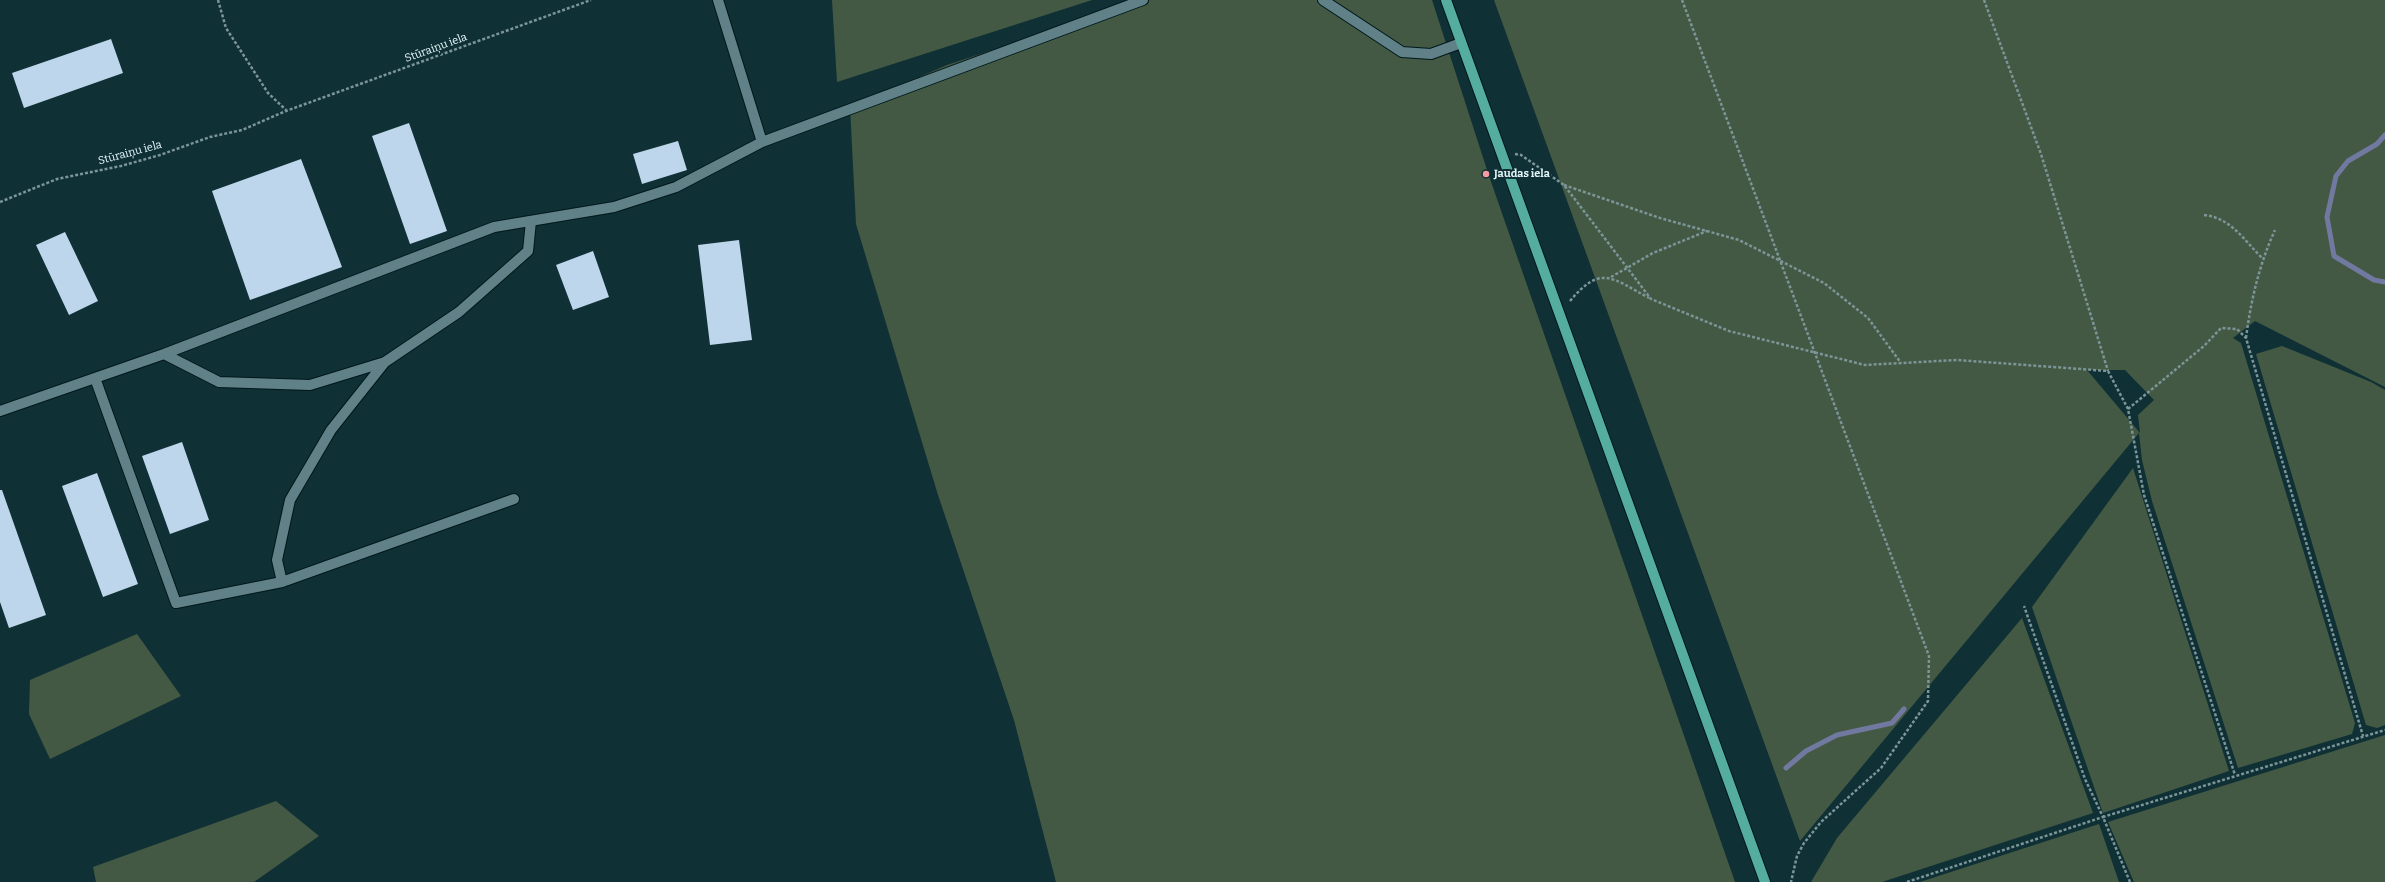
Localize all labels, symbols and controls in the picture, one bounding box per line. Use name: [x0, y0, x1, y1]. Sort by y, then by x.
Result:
street label: Stūraiņu iela: [403, 31, 469, 65]
street label: Stūraiņu iela: [97, 138, 163, 168]
place label: Jaudas iela: [1494, 167, 1550, 181]
marker: Jaudas iela: [1481, 169, 1491, 179]

